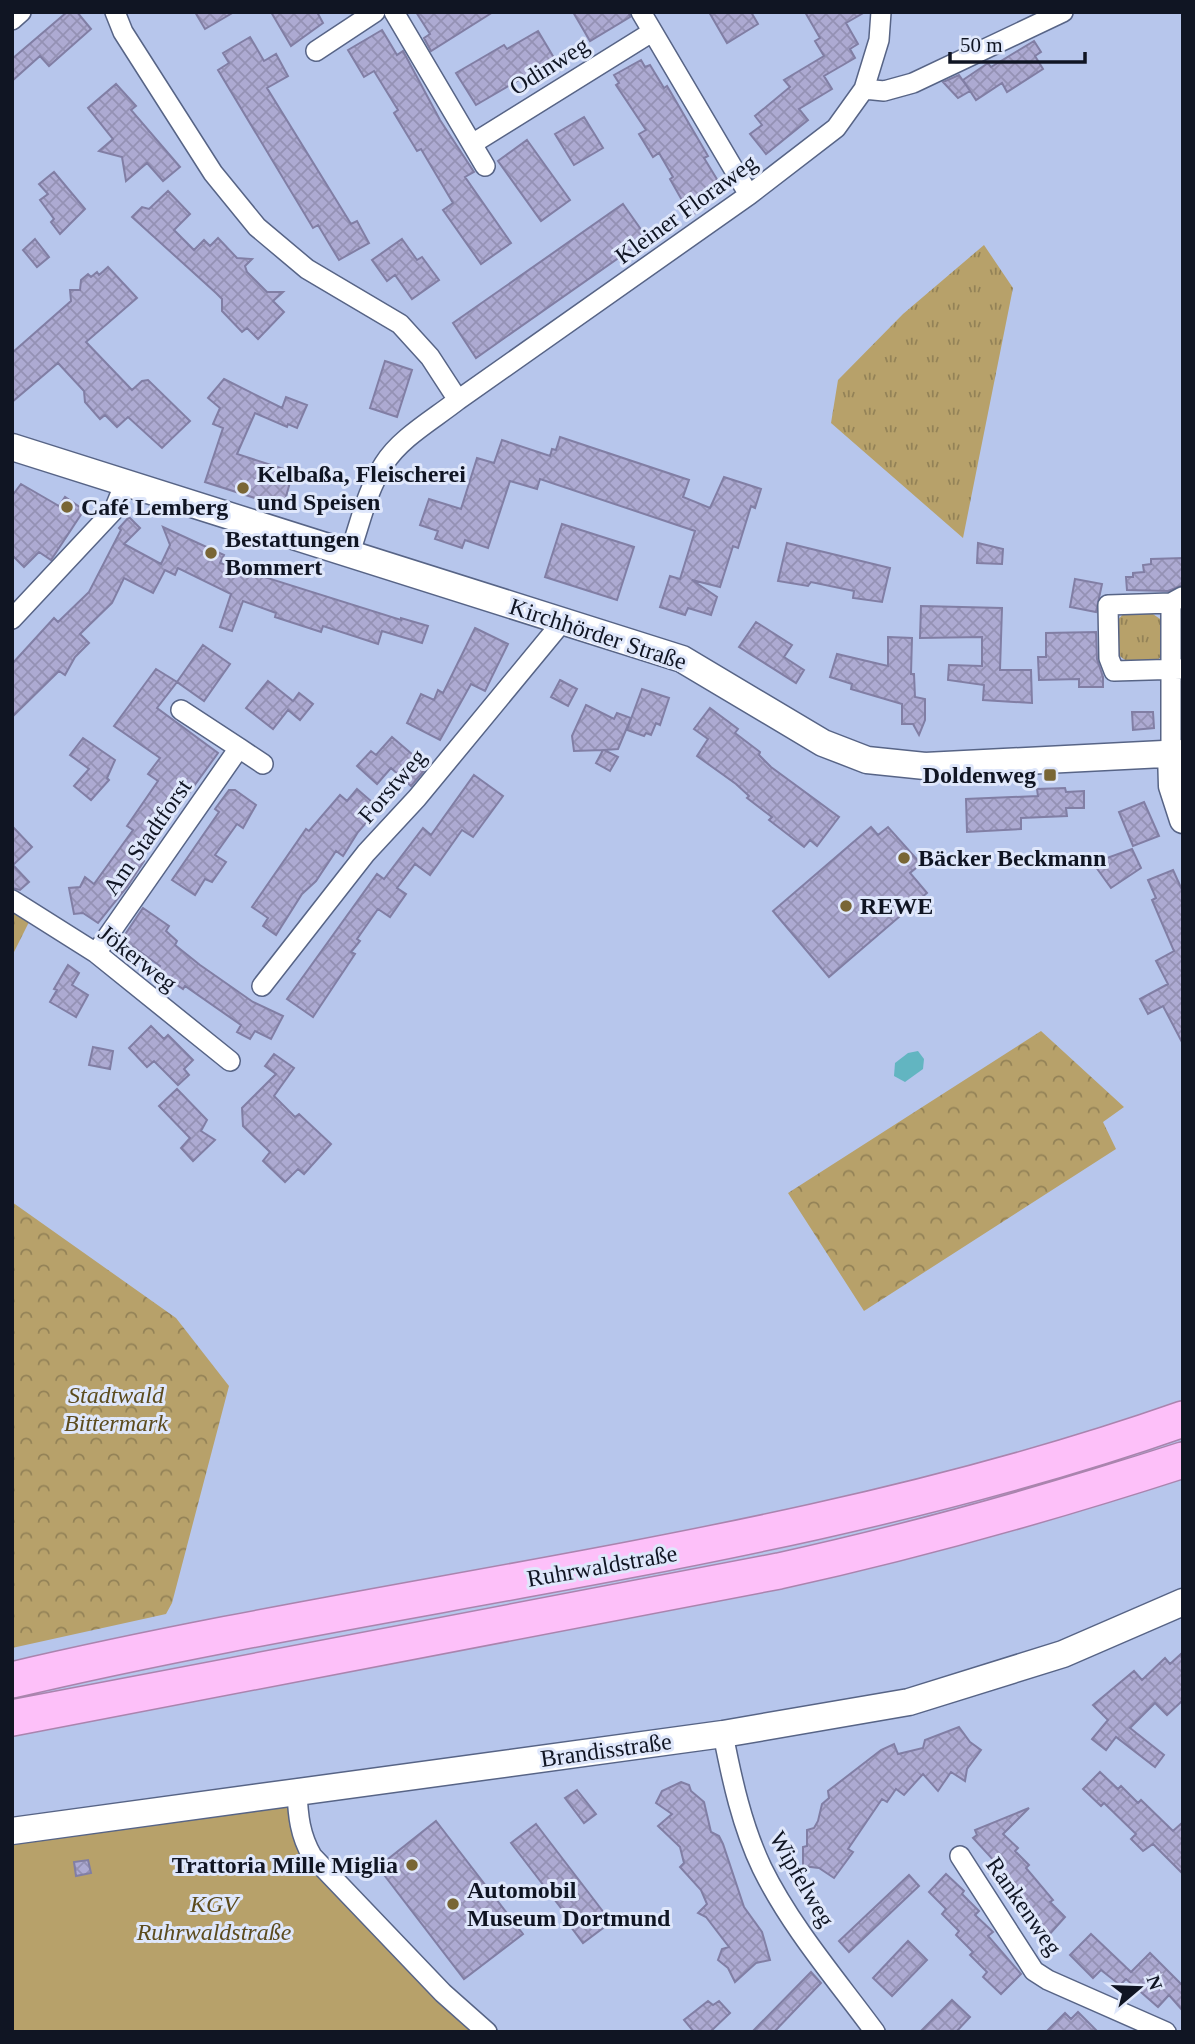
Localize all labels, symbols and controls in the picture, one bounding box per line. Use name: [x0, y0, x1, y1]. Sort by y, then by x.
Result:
scale bar: [950, 21, 1085, 65]
street label: Odinweg: [505, 32, 593, 100]
text: 50 m: [960, 33, 1003, 57]
street label: Kleiner Floraweg: [610, 149, 762, 269]
place label: Kelbaßa, Fleischerei und Speisen: [257, 461, 466, 515]
marker: Kelbaßa, Fleischerei und Speisen: [235, 480, 251, 496]
place label: Café Lemberg: [81, 494, 228, 520]
marker: Café Lemberg: [59, 499, 75, 515]
place label: Bestattungen Bommert: [225, 526, 360, 580]
marker: Bestattungen Bommert: [203, 545, 219, 561]
street label: Kirchhörder Straße: [506, 593, 690, 675]
street label: Forstweg: [353, 744, 431, 828]
place label: Doldenweg: [923, 762, 1036, 788]
marker: Doldenweg: [1042, 767, 1058, 783]
street label: Am Stadtforst: [98, 774, 197, 900]
place label: Bäcker Beckmann: [918, 845, 1106, 871]
marker: Bäcker Beckmann: [896, 850, 912, 866]
place label: REWE: [860, 893, 933, 919]
marker: REWE: [838, 898, 854, 914]
street label: Jökerweg: [94, 919, 182, 997]
park label: Stadtwald Bittermark: [64, 1382, 168, 1436]
street label: Ruhrwaldstraße: [525, 1540, 679, 1592]
street label: Brandisstraße: [539, 1728, 673, 1772]
street label: Wipfelweg: [764, 1827, 840, 1931]
place label: Trattoria Mille Miglia: [172, 1852, 398, 1878]
street label: Rankenweg: [981, 1852, 1067, 1960]
marker: Trattoria Mille Miglia: [404, 1857, 420, 1873]
place label: Automobil Museum Dortmund: [467, 1877, 671, 1931]
park label: KGV Ruhrwaldstraße: [136, 1891, 292, 1945]
marker: Automobil Museum Dortmund: [445, 1896, 461, 1912]
north arrow: [1104, 1953, 1174, 2023]
text: N: [1142, 1973, 1167, 1993]

